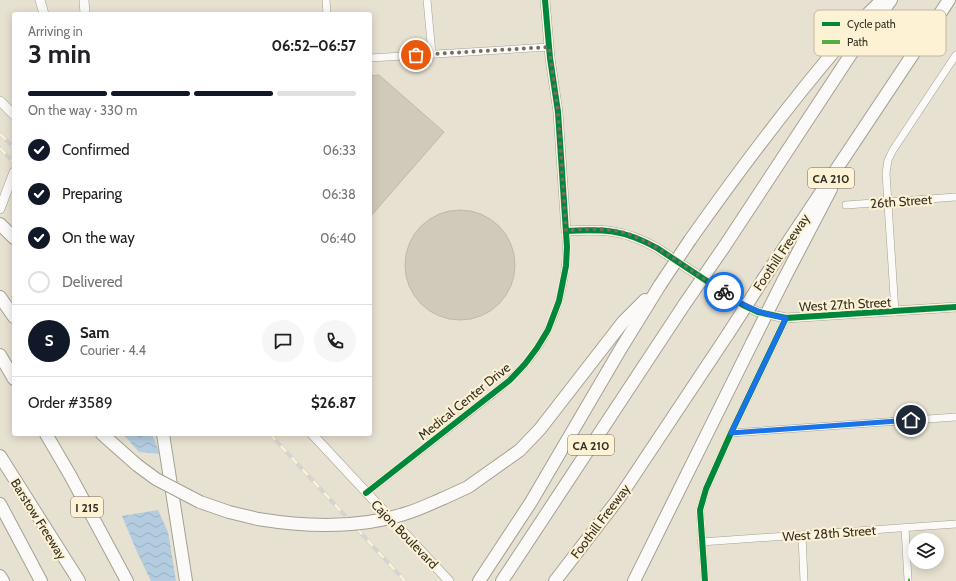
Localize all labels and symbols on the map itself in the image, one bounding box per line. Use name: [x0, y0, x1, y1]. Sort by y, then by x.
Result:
legend: [814, 10, 946, 56]
text: Cycle path: [847, 17, 896, 31]
text: Path: [847, 35, 868, 49]
pin: [399, 38, 433, 72]
road number: CA 210: [808, 168, 854, 188]
street label: 26th Street: [870, 191, 933, 211]
street label: Foothill Freeway: [749, 210, 813, 293]
courier: [704, 272, 744, 312]
street label: West 27th Street: [799, 294, 892, 314]
street label: Medical Center Drive: [415, 359, 514, 443]
pin: [894, 403, 928, 437]
road number: CA 210: [568, 435, 614, 455]
street label: Barstow Freeway: [8, 475, 71, 563]
street label: Foothill Freeway: [567, 480, 633, 561]
street label: Cajon Boulevard: [367, 496, 442, 572]
road number: I 215: [71, 497, 103, 517]
street label: West 28th Street: [782, 522, 877, 544]

